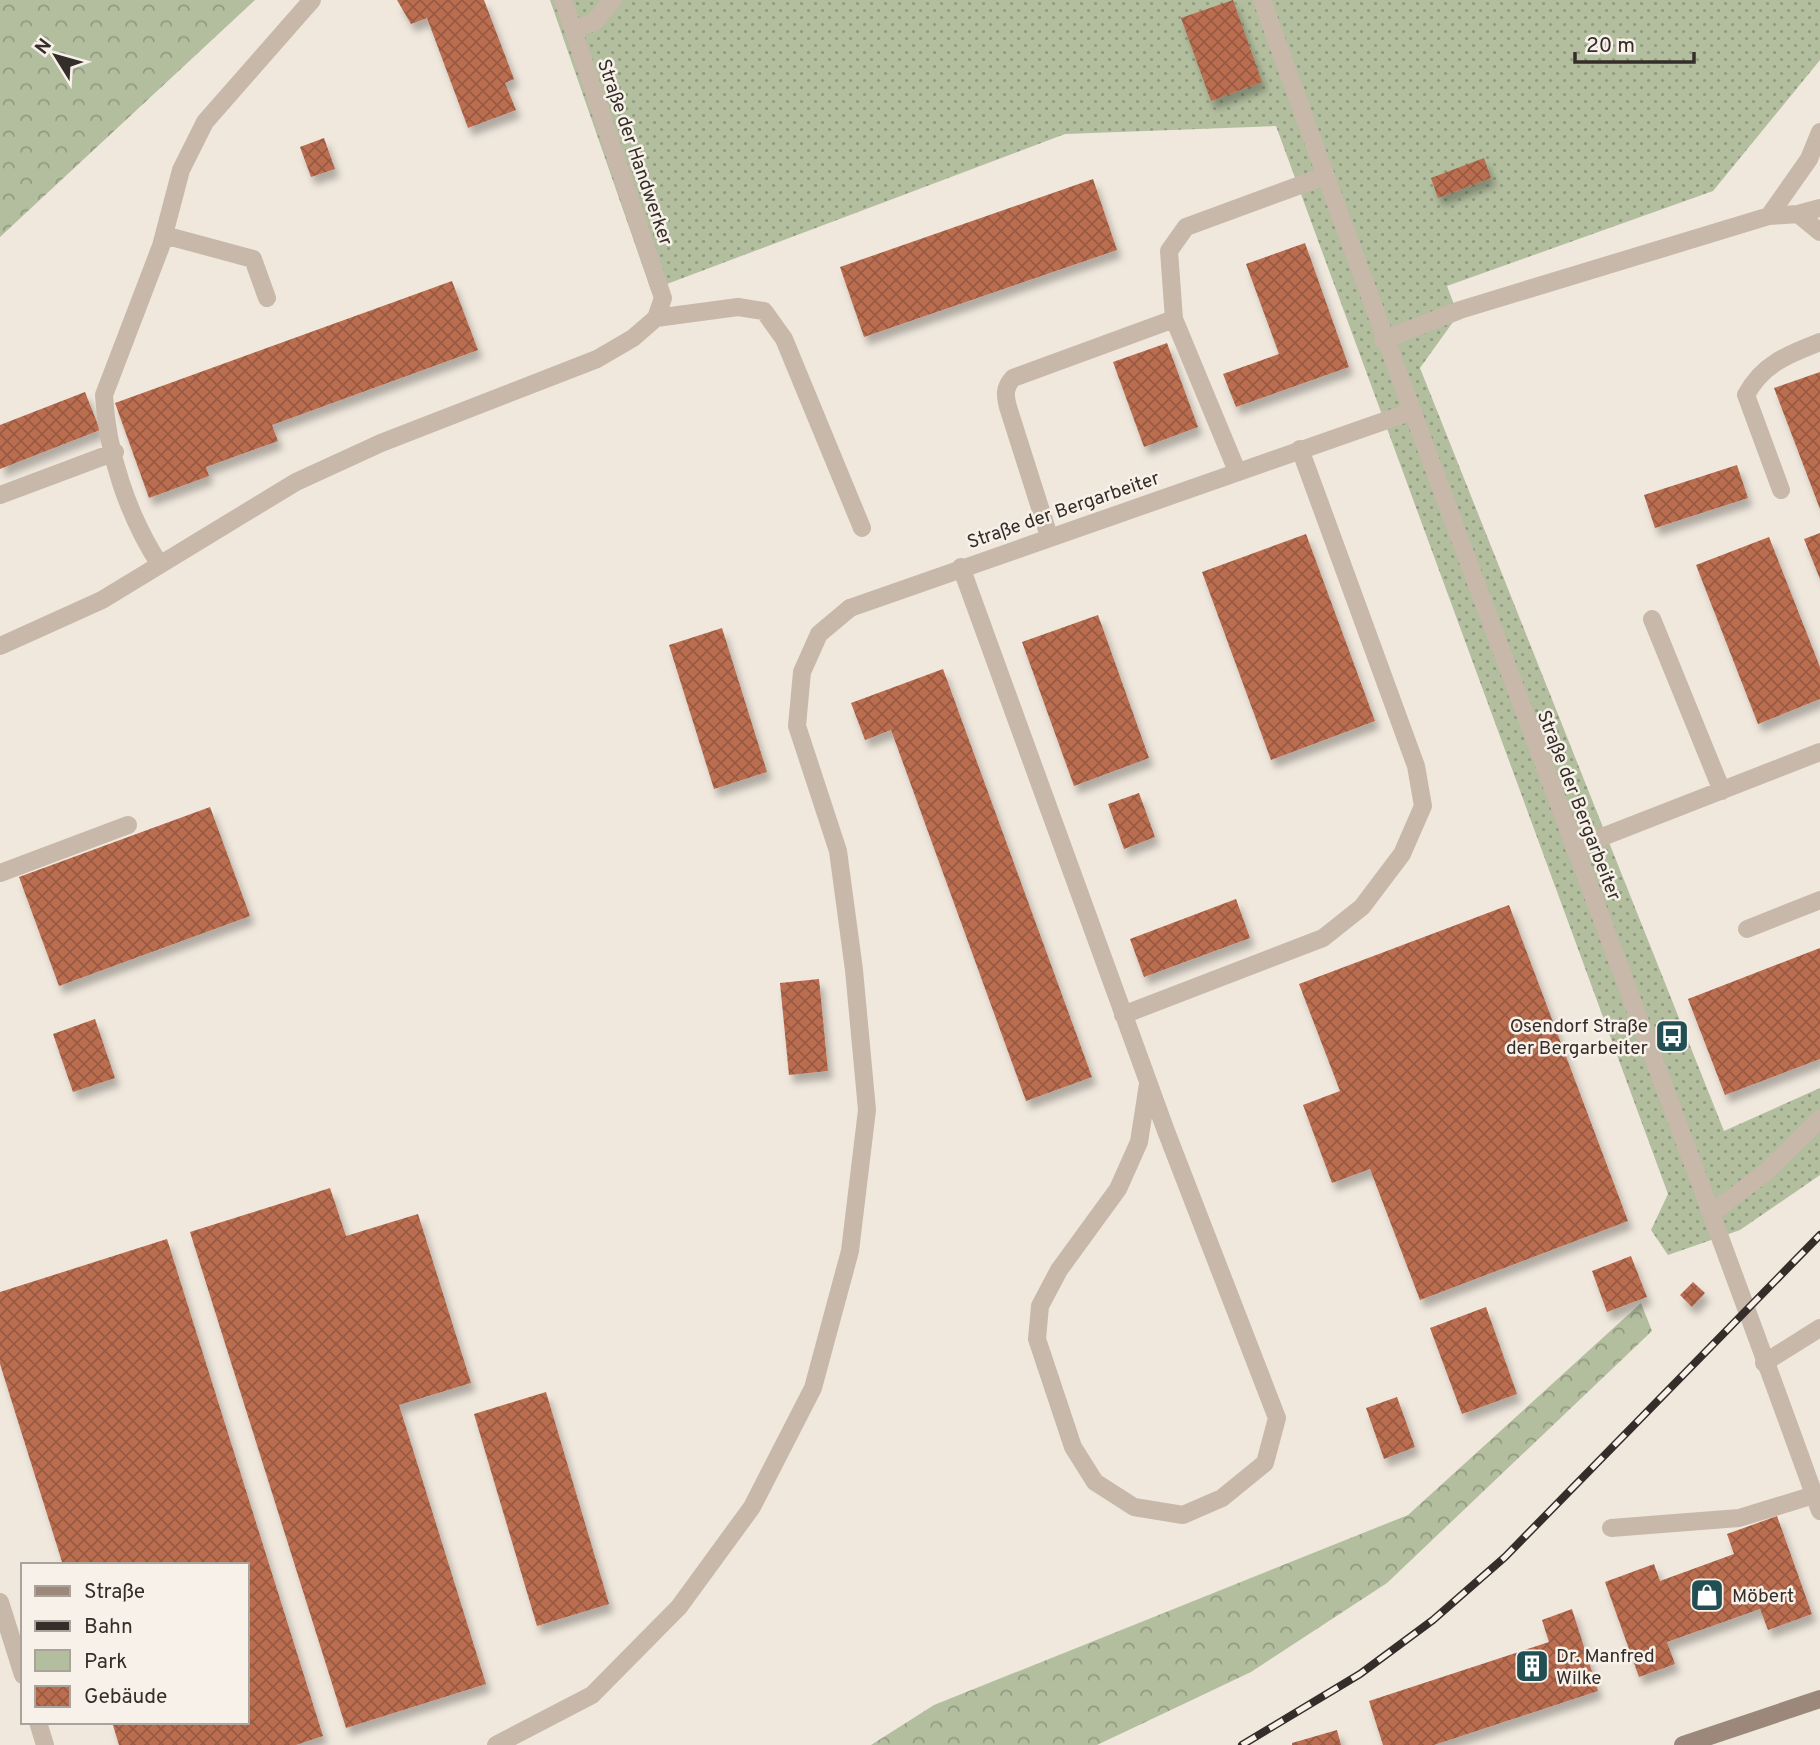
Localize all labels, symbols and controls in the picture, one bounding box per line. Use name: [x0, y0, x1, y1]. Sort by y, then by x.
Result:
north arrow: [21, 21, 91, 91]
scale bar: [1575, 21, 1694, 65]
text: 20 m: [1586, 33, 1635, 60]
text: N: [30, 34, 58, 60]
street label: Straße der Handwerker: [591, 56, 678, 250]
street label: Straße der Bergarbeiter: [964, 466, 1164, 555]
street label: Straße der Bergarbeiter: [1531, 707, 1626, 905]
place label: Osendorf Straße der Bergarbeiter: [1506, 1015, 1649, 1061]
bus stop icon: Osendorf Straße der Bergarbeiter: [1653, 1017, 1691, 1055]
legend: [21, 1563, 248, 1724]
shop icon: Möbert: [1688, 1576, 1726, 1614]
text: Straße: [84, 1579, 145, 1606]
place label: Möbert: [1732, 1585, 1794, 1609]
text: Bahn: [84, 1614, 133, 1641]
place label: Dr. Manfred Wilke: [1556, 1645, 1655, 1691]
building icon: Dr. Manfred Wilke: [1513, 1647, 1551, 1685]
text: Park: [84, 1649, 127, 1676]
text: Gebäude: [84, 1684, 167, 1711]

